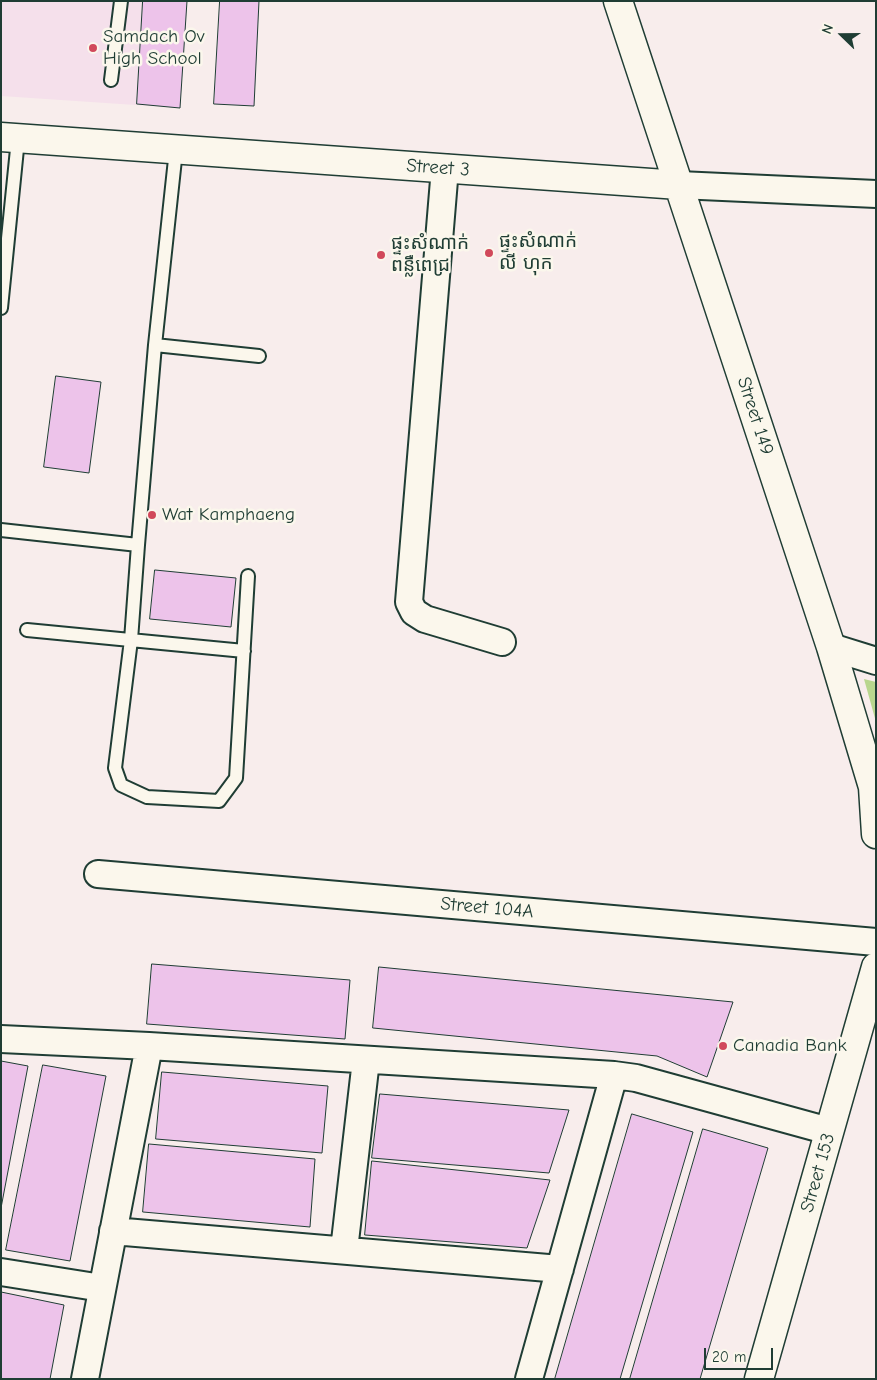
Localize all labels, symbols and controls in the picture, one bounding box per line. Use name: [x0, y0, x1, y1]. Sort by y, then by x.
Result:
north arrow: [817, 10, 867, 60]
text: N: [818, 22, 837, 37]
place label: Samdach Ov High School: [103, 26, 205, 70]
marker: Samdach Ov High School: [87, 42, 99, 54]
street label: Street 3: [406, 154, 470, 182]
place label: ផ្ទះសំណាក់ លី ហុក: [499, 231, 577, 275]
place label: ផ្ទះសំណាក់ ពន្លឺពេជ្រ: [391, 233, 469, 277]
marker: ផ្ទះសំណាក់ លី ហុក: [483, 247, 495, 259]
marker: ផ្ទះសំណាក់ ពន្លឺពេជ្រ: [375, 249, 387, 261]
street label: Street 149: [732, 374, 778, 458]
place label: Wat Kamphaeng: [162, 504, 295, 526]
marker: Wat Kamphaeng: [146, 509, 158, 521]
street label: Street 104A: [440, 893, 534, 923]
place label: Canadia Bank: [733, 1035, 847, 1057]
marker: Canadia Bank: [717, 1040, 729, 1052]
street label: Street 153: [796, 1131, 840, 1215]
scale bar: [707, 1338, 776, 1370]
text: 20 m: [712, 1348, 746, 1366]

